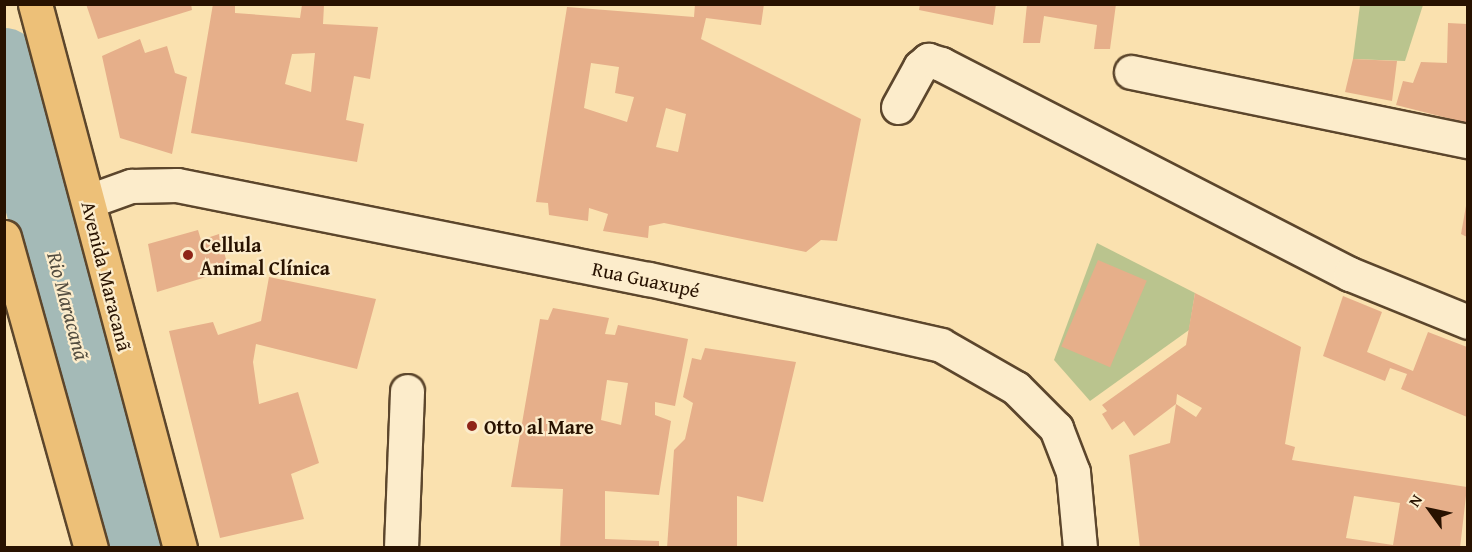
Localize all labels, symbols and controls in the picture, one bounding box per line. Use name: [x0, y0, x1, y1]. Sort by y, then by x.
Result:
street label: Avenida Maracanã: [77, 199, 137, 353]
place label: Cellula Animal Clínica: [200, 232, 330, 279]
marker: Cellula Animal Clínica: [181, 248, 195, 262]
water label: Rio Maracanã: [42, 249, 94, 363]
street label: Rua Guaxupé: [590, 256, 702, 302]
place label: Otto al Mare: [484, 414, 594, 438]
marker: Otto al Mare: [465, 419, 479, 433]
north arrow: [1400, 480, 1460, 540]
text: N: [1402, 489, 1428, 511]

